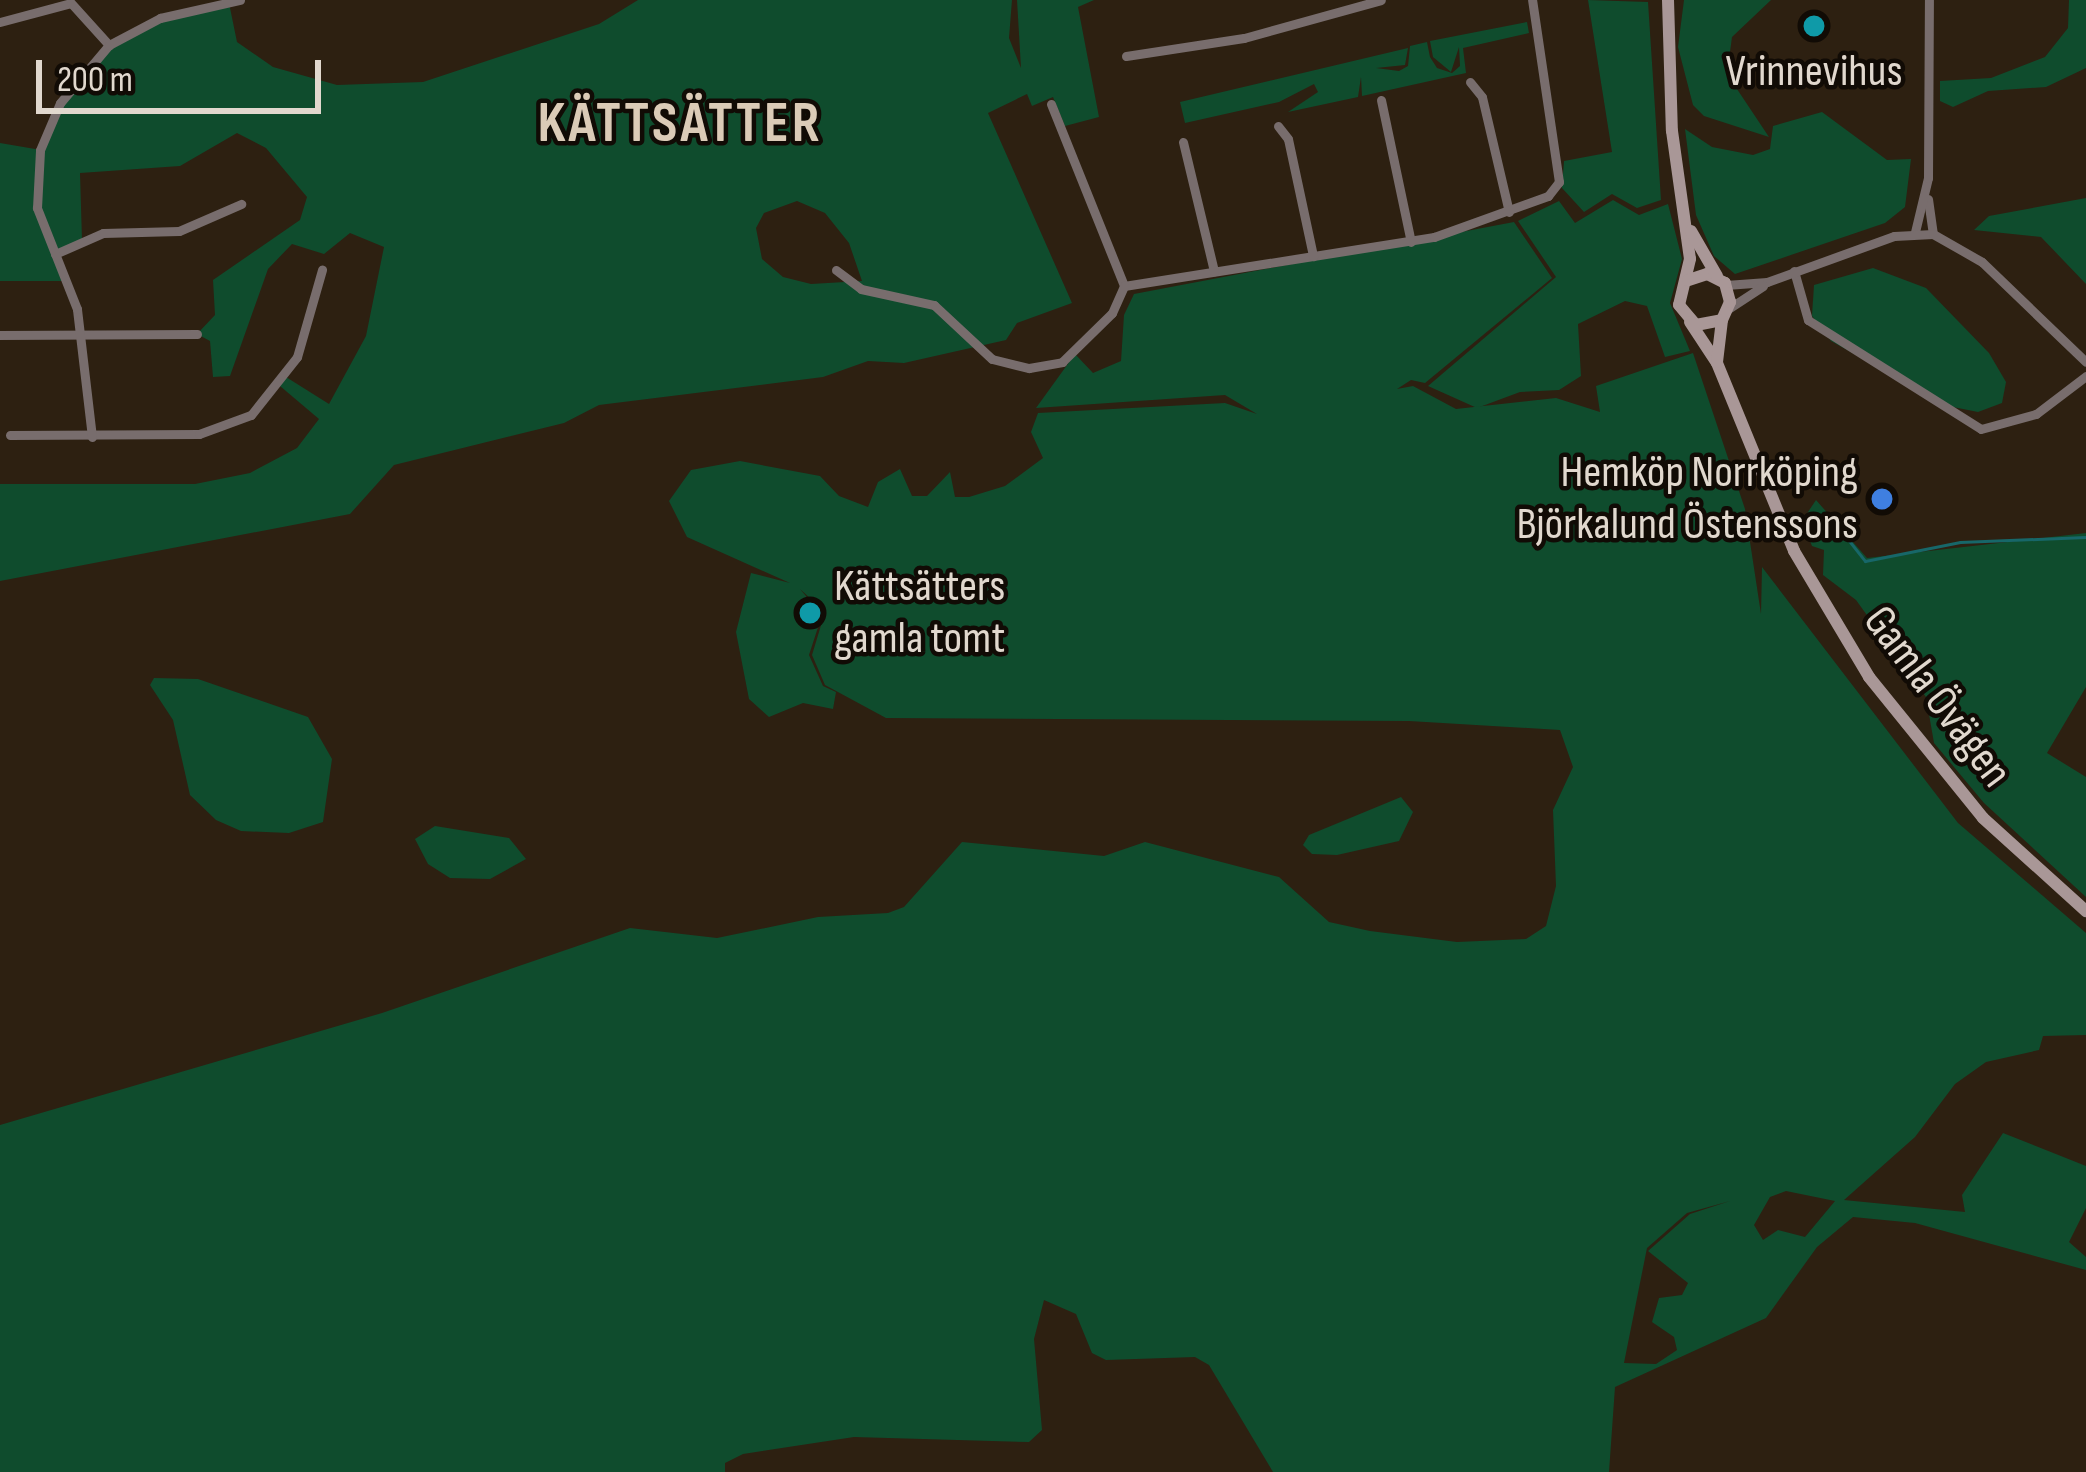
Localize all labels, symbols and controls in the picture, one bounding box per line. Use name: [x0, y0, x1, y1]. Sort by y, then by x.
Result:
marker: Vrinnevihus: [1801, 13, 1827, 39]
scale bar: [42, 36, 327, 110]
place label: Vrinnevihus: [1725, 45, 1903, 99]
text: 200 m: [57, 59, 133, 102]
district label: KÄTTSÄTTER: [537, 91, 823, 159]
place label: Hemköp Norrköping Björkalund Östenssons: [1516, 446, 1858, 552]
marker: Hemköp Norrköping Björkalund Östenssons: [1869, 486, 1895, 512]
place label: Kättsätters gamla tomt: [834, 560, 1005, 666]
street label: Gamla Övägen: [1851, 596, 2023, 798]
marker: Kättsätters gamla tomt: [797, 600, 823, 626]

